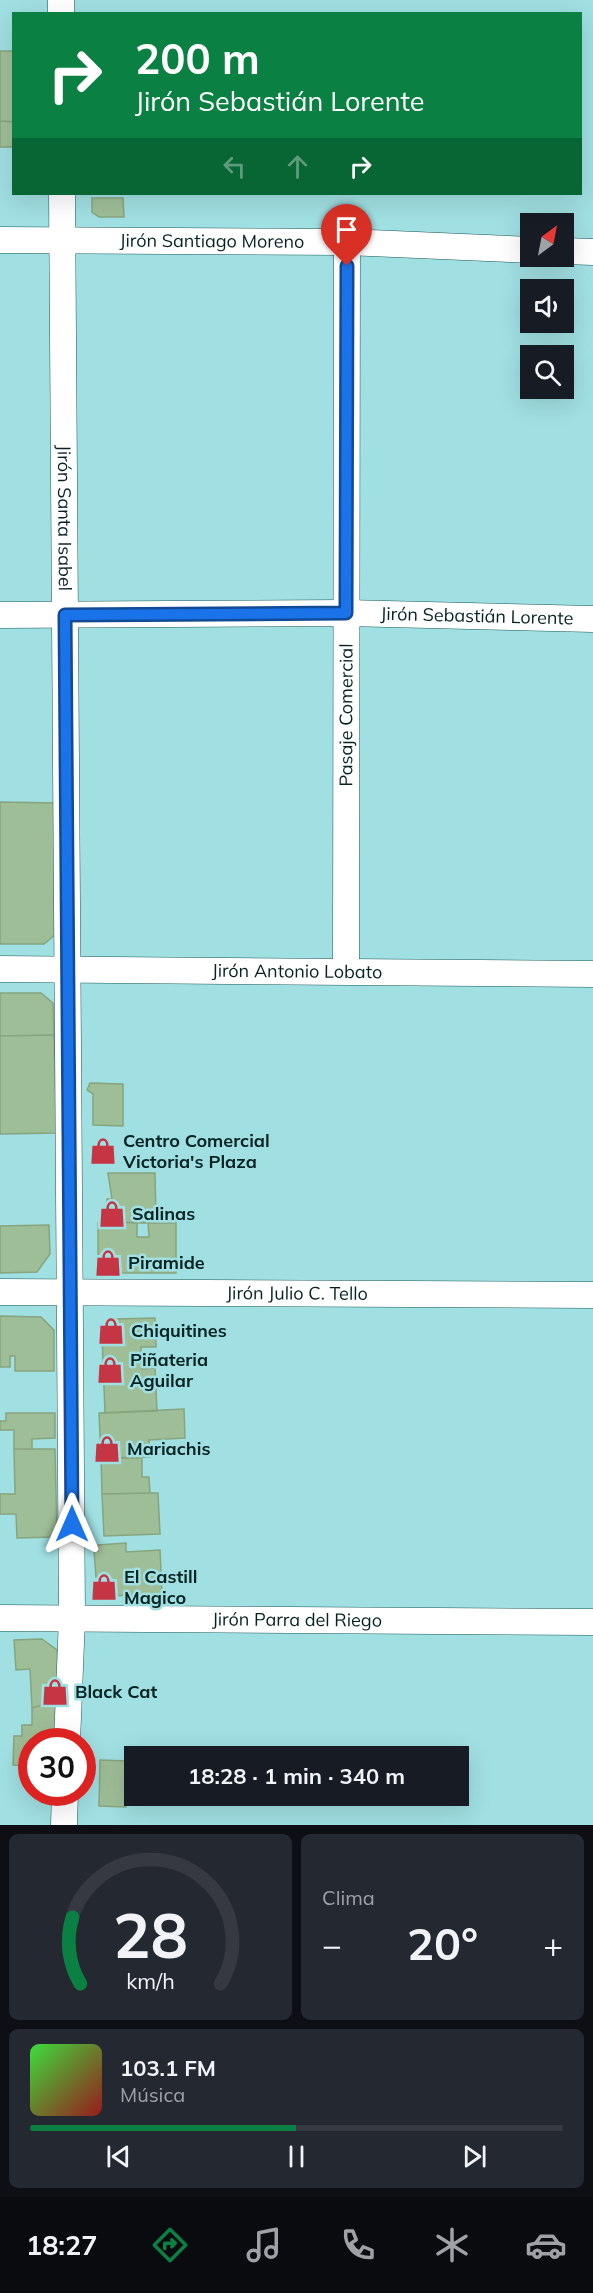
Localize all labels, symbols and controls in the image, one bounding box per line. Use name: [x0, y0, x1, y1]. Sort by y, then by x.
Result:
text: 200 m: [135, 32, 260, 85]
icon: right: [36, 36, 114, 114]
text: Jirón Sebastián Lorente: [135, 84, 424, 118]
icon: left: [218, 150, 251, 183]
icon: ahead: [281, 150, 314, 183]
icon: right: [344, 150, 377, 183]
pin: [321, 204, 372, 266]
icon: arrive: [330, 213, 363, 246]
north arrow: [520, 213, 574, 267]
map controls: [520, 213, 574, 399]
street label: Jirón Santiago Moreno: [120, 229, 304, 253]
button: sound: [520, 279, 574, 333]
button: search: [520, 345, 574, 399]
street label: Jirón Santa Isabel: [53, 445, 77, 591]
street label: Jirón Sebastián Lorente: [380, 602, 574, 630]
street label: Pasaje Comercial: [334, 643, 357, 787]
street label: Jirón Antonio Lobato: [212, 959, 382, 983]
place label: Centro Comercial Victoria's Plaza: [122, 1129, 270, 1173]
shop icon: Centro Comercial Victoria's Plaza: [88, 1136, 118, 1166]
shop icon: Salinas: [97, 1199, 127, 1229]
place label: Salinas: [132, 1202, 195, 1225]
shop icon: Piramide: [93, 1248, 123, 1278]
place label: Piramide: [128, 1251, 205, 1274]
street label: Jirón Julio C. Tello: [226, 1281, 368, 1305]
shop icon: Chiquitines: [96, 1316, 126, 1346]
place label: Chiquitines: [131, 1319, 227, 1342]
place label: Piñateria Aguilar: [130, 1348, 208, 1392]
shop icon: Piñateria Aguilar: [95, 1355, 125, 1385]
shop icon: Mariachis: [92, 1434, 122, 1464]
place label: Mariachis: [127, 1437, 210, 1460]
position arrow: [40, 1492, 104, 1556]
place label: El Castill Magico: [124, 1565, 197, 1609]
shop icon: El Castill Magico: [89, 1572, 119, 1602]
street label: Jirón Parra del Riego: [212, 1607, 382, 1632]
shop icon: Black Cat: [40, 1677, 70, 1707]
place label: Black Cat: [75, 1680, 157, 1703]
speed limit sign: 30: [18, 1728, 96, 1806]
text: 18:28 · 1 min · 340 m: [188, 1762, 405, 1790]
text: Clima: [322, 1885, 375, 1910]
text: 28: [113, 1895, 188, 1974]
text: 20°: [407, 1915, 478, 1971]
text: −: [322, 1924, 342, 1965]
text: +: [543, 1924, 563, 1965]
text: km/h: [126, 1967, 175, 1994]
text: 103.1 FM: [120, 2054, 216, 2082]
text: Música: [120, 2082, 185, 2107]
icon: previous: [102, 2140, 135, 2173]
icon: pause: [280, 2140, 313, 2173]
icon: next: [458, 2140, 491, 2173]
icon: directions: [149, 2224, 191, 2266]
icon: music: [243, 2224, 285, 2266]
icon: phone: [337, 2224, 379, 2266]
icon: climate: [431, 2224, 473, 2266]
icon: car: [525, 2224, 567, 2266]
text: 18:27: [26, 2228, 97, 2262]

